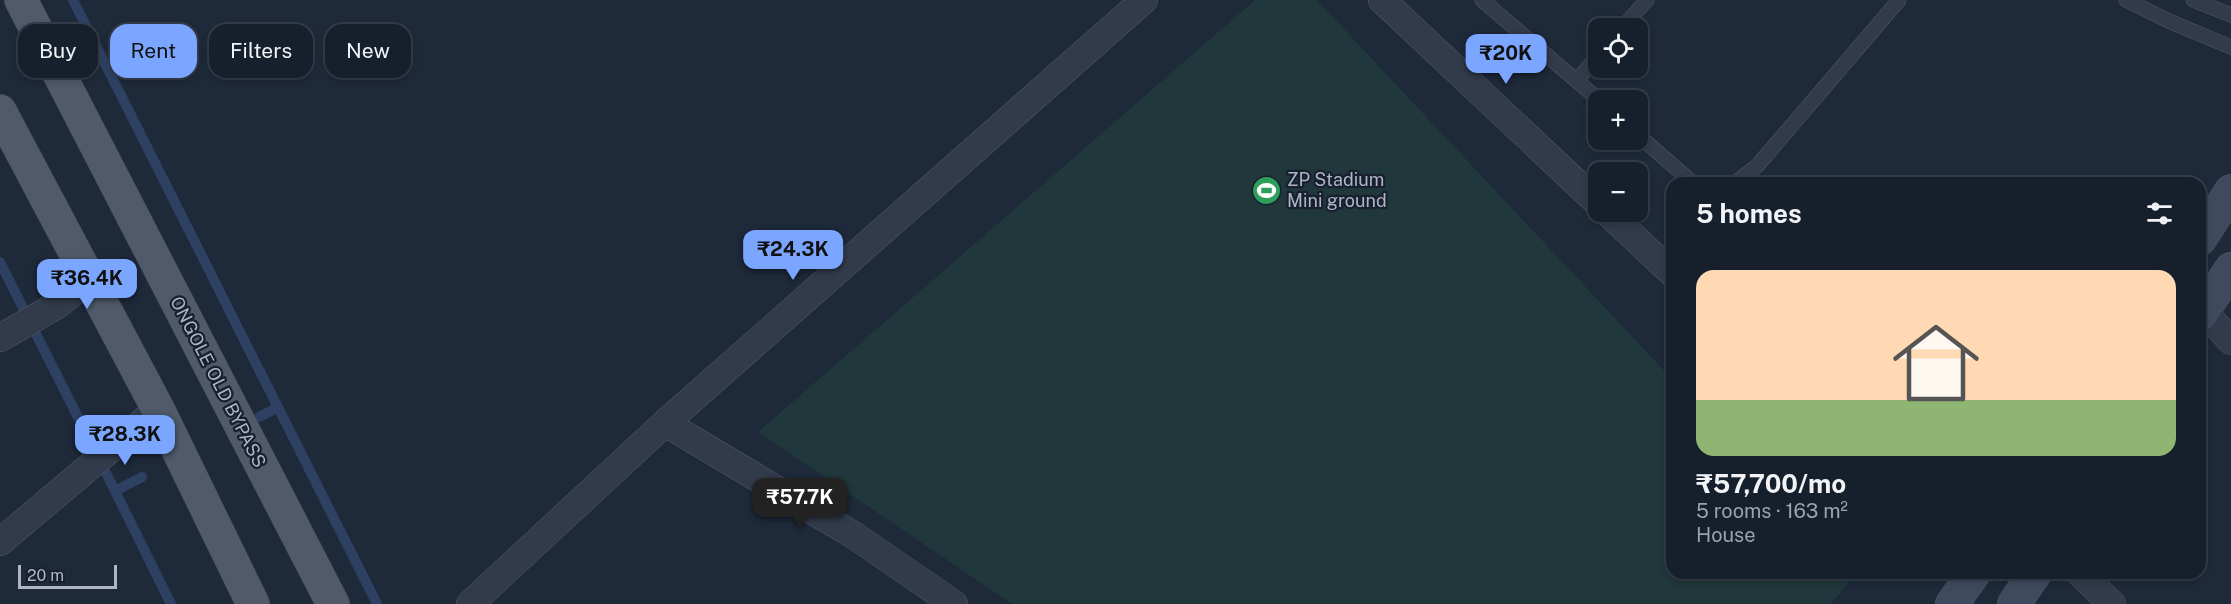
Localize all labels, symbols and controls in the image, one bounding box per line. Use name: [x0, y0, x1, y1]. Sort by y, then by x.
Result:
map controls: [1588, 18, 1648, 222]
button: locate: [1588, 18, 1648, 78]
chip: Buy: [18, 24, 98, 78]
chip: Rent: [110, 24, 197, 78]
chip: Filters: [209, 24, 313, 78]
chip: New: [325, 24, 411, 78]
pin: ₹20K: [1470, 34, 1542, 85]
text: ₹20K: [1480, 41, 1532, 65]
button: +: [1588, 90, 1648, 150]
button: −: [1588, 162, 1648, 222]
place label: ZP Stadium Mini ground: [1287, 169, 1387, 211]
sports icon: ZP Stadium Mini ground: [1250, 174, 1282, 206]
icon: filters: [2143, 197, 2176, 230]
text: 5 homes: [1696, 198, 1802, 229]
pin: ₹24.3K: [744, 230, 842, 281]
text: ₹24.3K: [757, 237, 829, 261]
pin: ₹36.4K: [38, 259, 136, 310]
text: ₹36.4K: [51, 266, 123, 290]
street label: ONGOLE OLD BYPASS: [166, 293, 271, 471]
icon: home: [1882, 309, 1990, 417]
pin: ₹28.3K: [76, 415, 174, 466]
text: ₹28.3K: [89, 422, 161, 446]
text: ₹57,700/mo: [1696, 468, 1846, 499]
pin: ₹57.7K: [751, 478, 849, 529]
text: ₹57.7K: [766, 485, 834, 509]
text: 5 rooms · 163 m²: [1696, 499, 1848, 523]
text: House: [1696, 523, 1756, 547]
scale bar: [18, 562, 117, 590]
text: 20 m: [27, 566, 64, 585]

